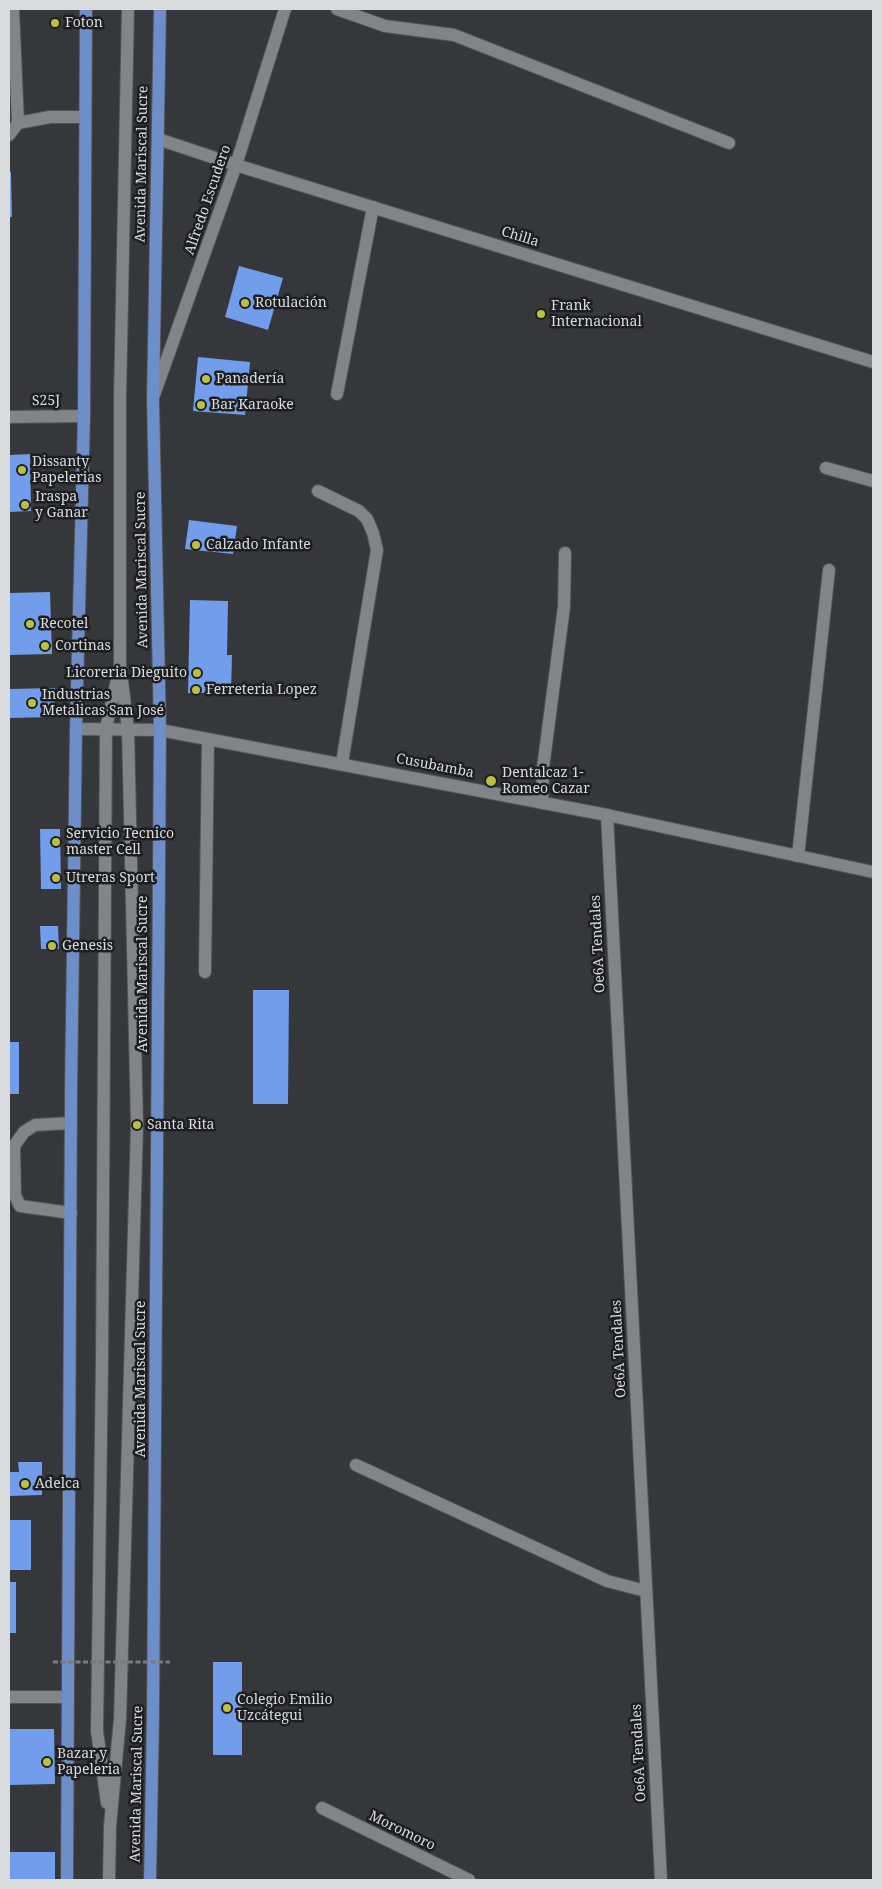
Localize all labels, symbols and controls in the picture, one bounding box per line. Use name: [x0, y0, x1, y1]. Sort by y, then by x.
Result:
place label: Foton: [65, 15, 103, 31]
marker: Foton: [49, 17, 61, 29]
street label: Avenida Mariscal Sucre: [132, 85, 152, 243]
street label: Alfredo Escudero: [181, 143, 235, 257]
street label: Chilla: [499, 223, 541, 251]
place label: Rotulación: [255, 295, 327, 311]
marker: Rotulación: [239, 297, 251, 309]
place label: Frank Internacional: [551, 298, 642, 331]
marker: Frank Internacional: [535, 308, 547, 320]
place label: Panadería: [216, 371, 284, 387]
marker: Panadería: [200, 373, 212, 385]
street label: S25J: [32, 392, 60, 410]
place label: Bar Karaoke: [211, 397, 294, 413]
marker: Bar Karaoke: [195, 399, 207, 411]
place label: Dissanty Papelerias: [32, 454, 102, 487]
marker: Dissanty Papelerias: [16, 464, 28, 476]
place label: Iraspa y Ganar: [35, 489, 88, 522]
street label: Avenida Mariscal Sucre: [132, 491, 152, 649]
marker: Iraspa y Ganar: [19, 499, 31, 511]
place label: Calzado Infante: [206, 537, 311, 553]
marker: Calzado Infante: [190, 539, 202, 551]
place label: Recotel: [40, 616, 88, 632]
marker: Recotel: [24, 618, 36, 630]
place label: Cortinas: [55, 638, 111, 654]
marker: Cortinas: [39, 640, 51, 652]
place label: Licoreria Dieguito: [66, 665, 187, 681]
marker: Licoreria Dieguito: [191, 667, 203, 679]
place label: Ferreteria Lopez: [206, 682, 317, 698]
marker: Ferreteria Lopez: [190, 684, 202, 696]
place label: Industrias Metalicas San José: [42, 687, 164, 720]
marker: Industrias Metalicas San José: [26, 697, 38, 709]
street label: Cusubamba: [395, 750, 475, 782]
place label: Dentalcaz 1- Romeo Cazar: [502, 765, 590, 798]
marker: Dentalcaz 1- Romeo Cazar: [484, 774, 498, 788]
place label: Servicio Tecnico master Cell: [66, 826, 174, 859]
marker: Servicio Tecnico master Cell: [50, 836, 62, 848]
place label: Utreras Sport: [66, 870, 155, 886]
marker: Utreras Sport: [50, 872, 62, 884]
street label: Oe6A Tendales: [587, 895, 609, 993]
street label: Avenida Mariscal Sucre: [135, 896, 151, 1052]
place label: Genesis: [62, 938, 113, 954]
marker: Genesis: [46, 940, 58, 952]
place label: Santa Rita: [147, 1117, 214, 1133]
marker: Santa Rita: [131, 1119, 143, 1131]
street label: Oe6A Tendales: [608, 1300, 630, 1398]
street label: Avenida Mariscal Sucre: [133, 1301, 149, 1457]
place label: Adelca: [35, 1476, 80, 1492]
marker: Adelca: [19, 1478, 31, 1490]
place label: Colegio Emilio Uzcátegui: [237, 1692, 333, 1724]
marker: Colegio Emilio Uzcátegui: [221, 1702, 233, 1714]
street label: Oe6A Tendales: [628, 1704, 650, 1802]
street label: Avenida Mariscal Sucre: [127, 1705, 147, 1863]
place label: Bazar y Papeleria: [57, 1746, 120, 1778]
marker: Bazar y Papeleria: [41, 1756, 53, 1768]
street label: Moromoro: [366, 1808, 438, 1854]

